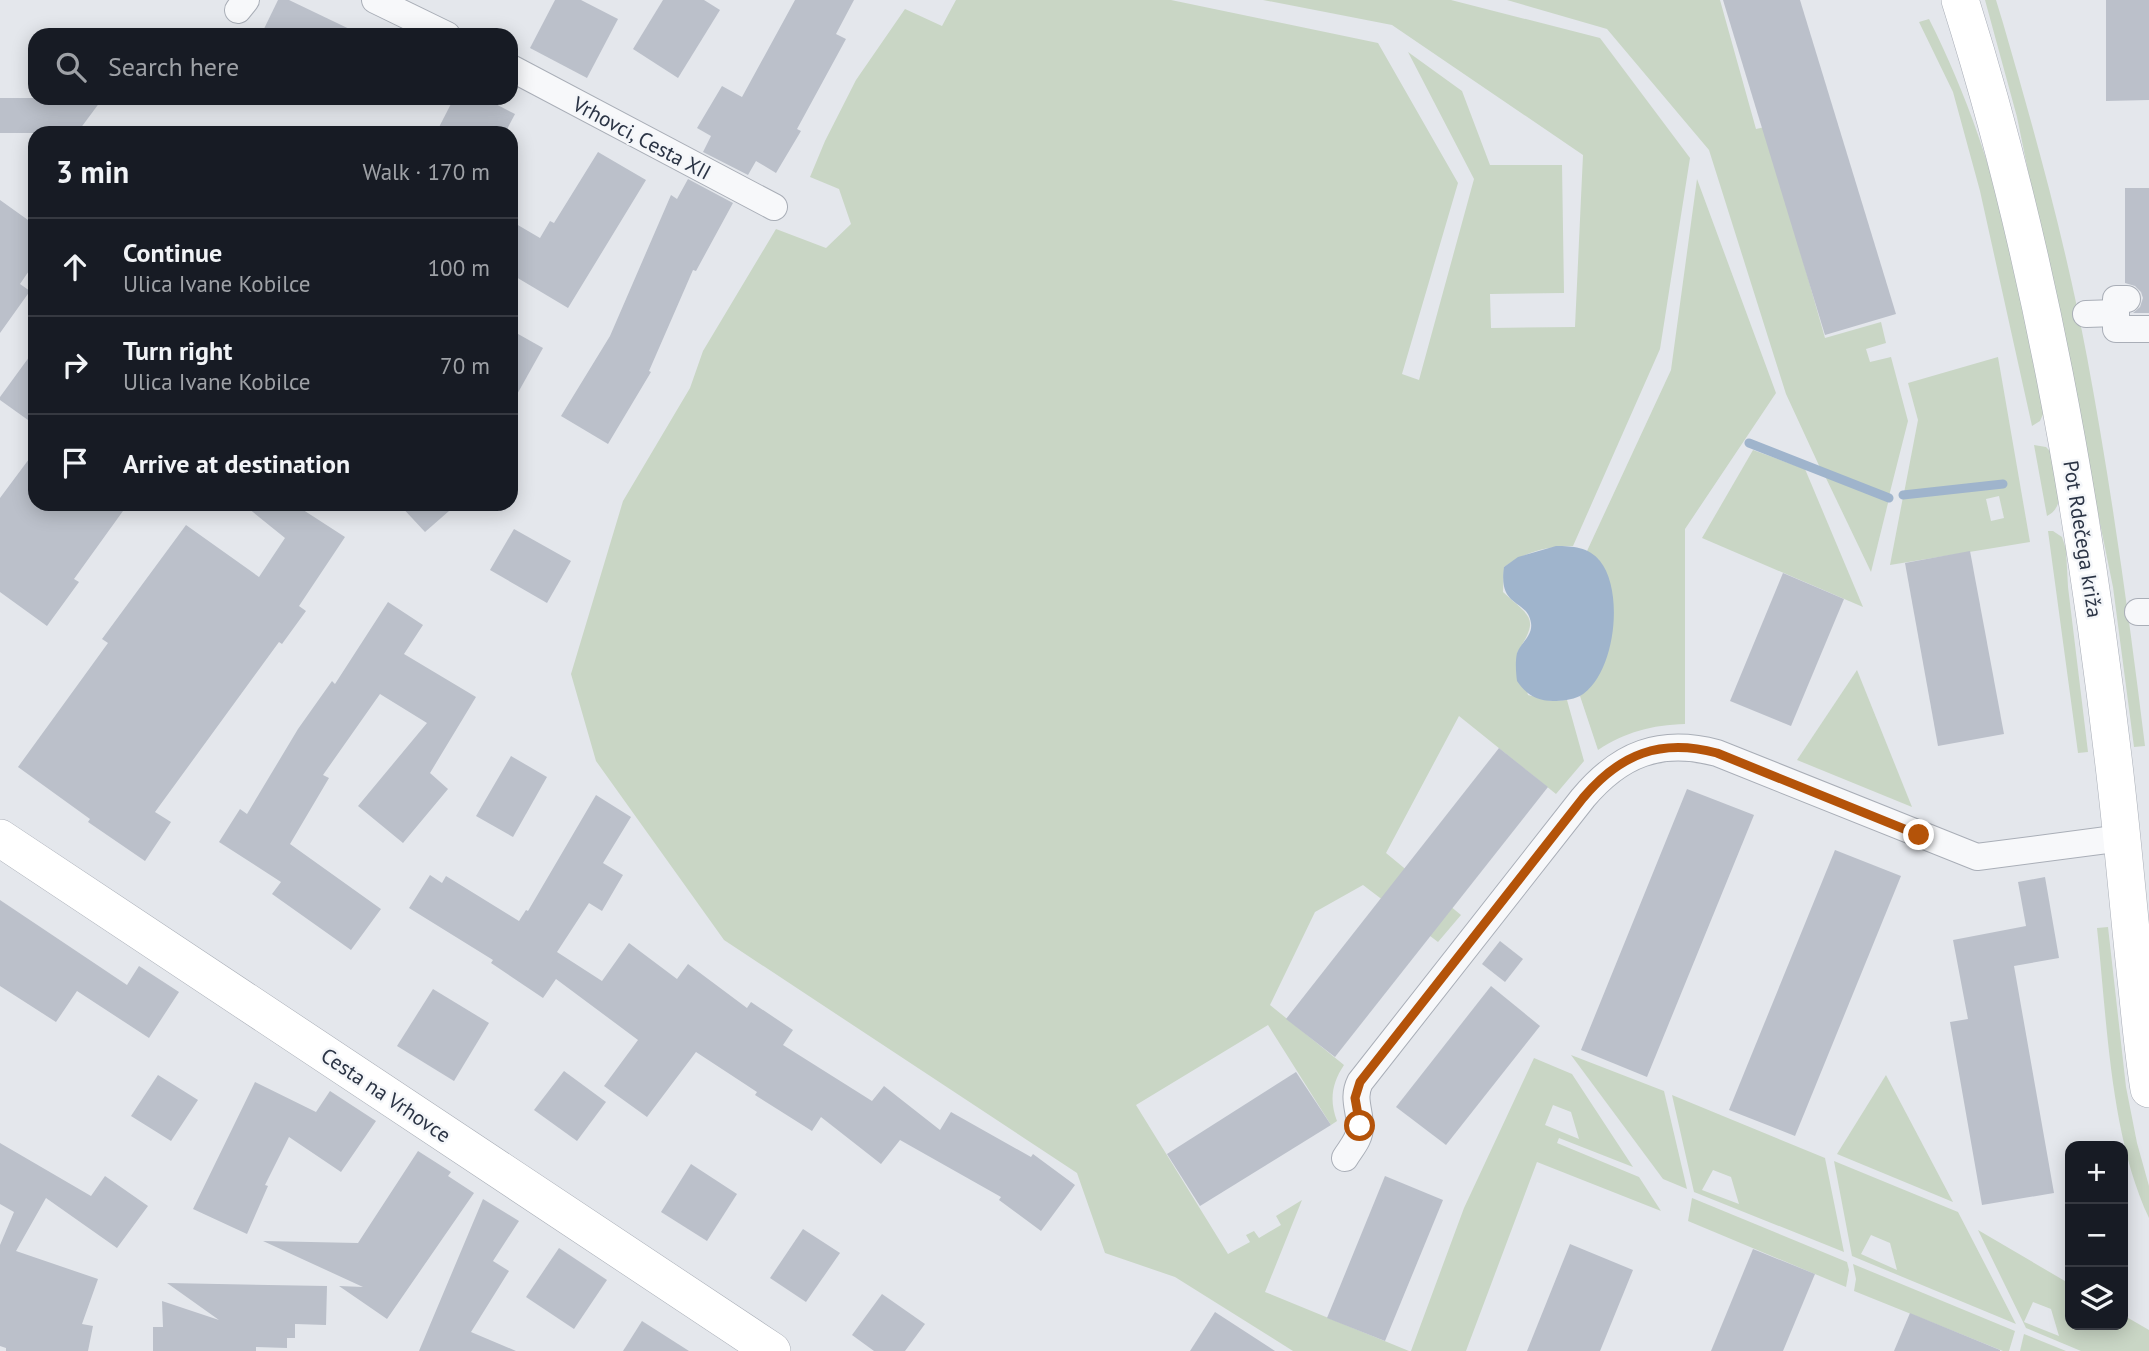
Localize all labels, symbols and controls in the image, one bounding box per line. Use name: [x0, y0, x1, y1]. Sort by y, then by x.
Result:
search box: [28, 28, 518, 105]
icon: search: [52, 48, 90, 86]
text: Search here: [108, 50, 239, 83]
street label: Vrhovci, Cesta XII: [567, 90, 716, 186]
text: 3 min: [56, 152, 129, 191]
text: Walk · 170 m: [363, 157, 490, 186]
text: Continue: [123, 236, 222, 269]
icon: ahead: [56, 248, 94, 286]
text: 100 m: [428, 253, 490, 282]
text: Ulica Ivane Kobilce: [123, 269, 310, 298]
text: Turn right: [123, 334, 232, 367]
icon: right: [56, 346, 94, 384]
text: 70 m: [440, 351, 490, 380]
text: Ulica Ivane Kobilce: [123, 367, 310, 396]
icon: arrive: [56, 444, 94, 482]
text: Arrive at destination: [123, 447, 350, 480]
street label: Pot Rdečega križa: [2057, 459, 2109, 619]
route end: [1903, 819, 1934, 850]
street label: Cesta na Vrhovce: [316, 1042, 456, 1148]
route start: [1344, 1110, 1375, 1141]
map controls: [2065, 1141, 2128, 1330]
button: +: [2065, 1141, 2128, 1204]
button: −: [2065, 1204, 2128, 1267]
button: layers: [2065, 1267, 2128, 1330]

